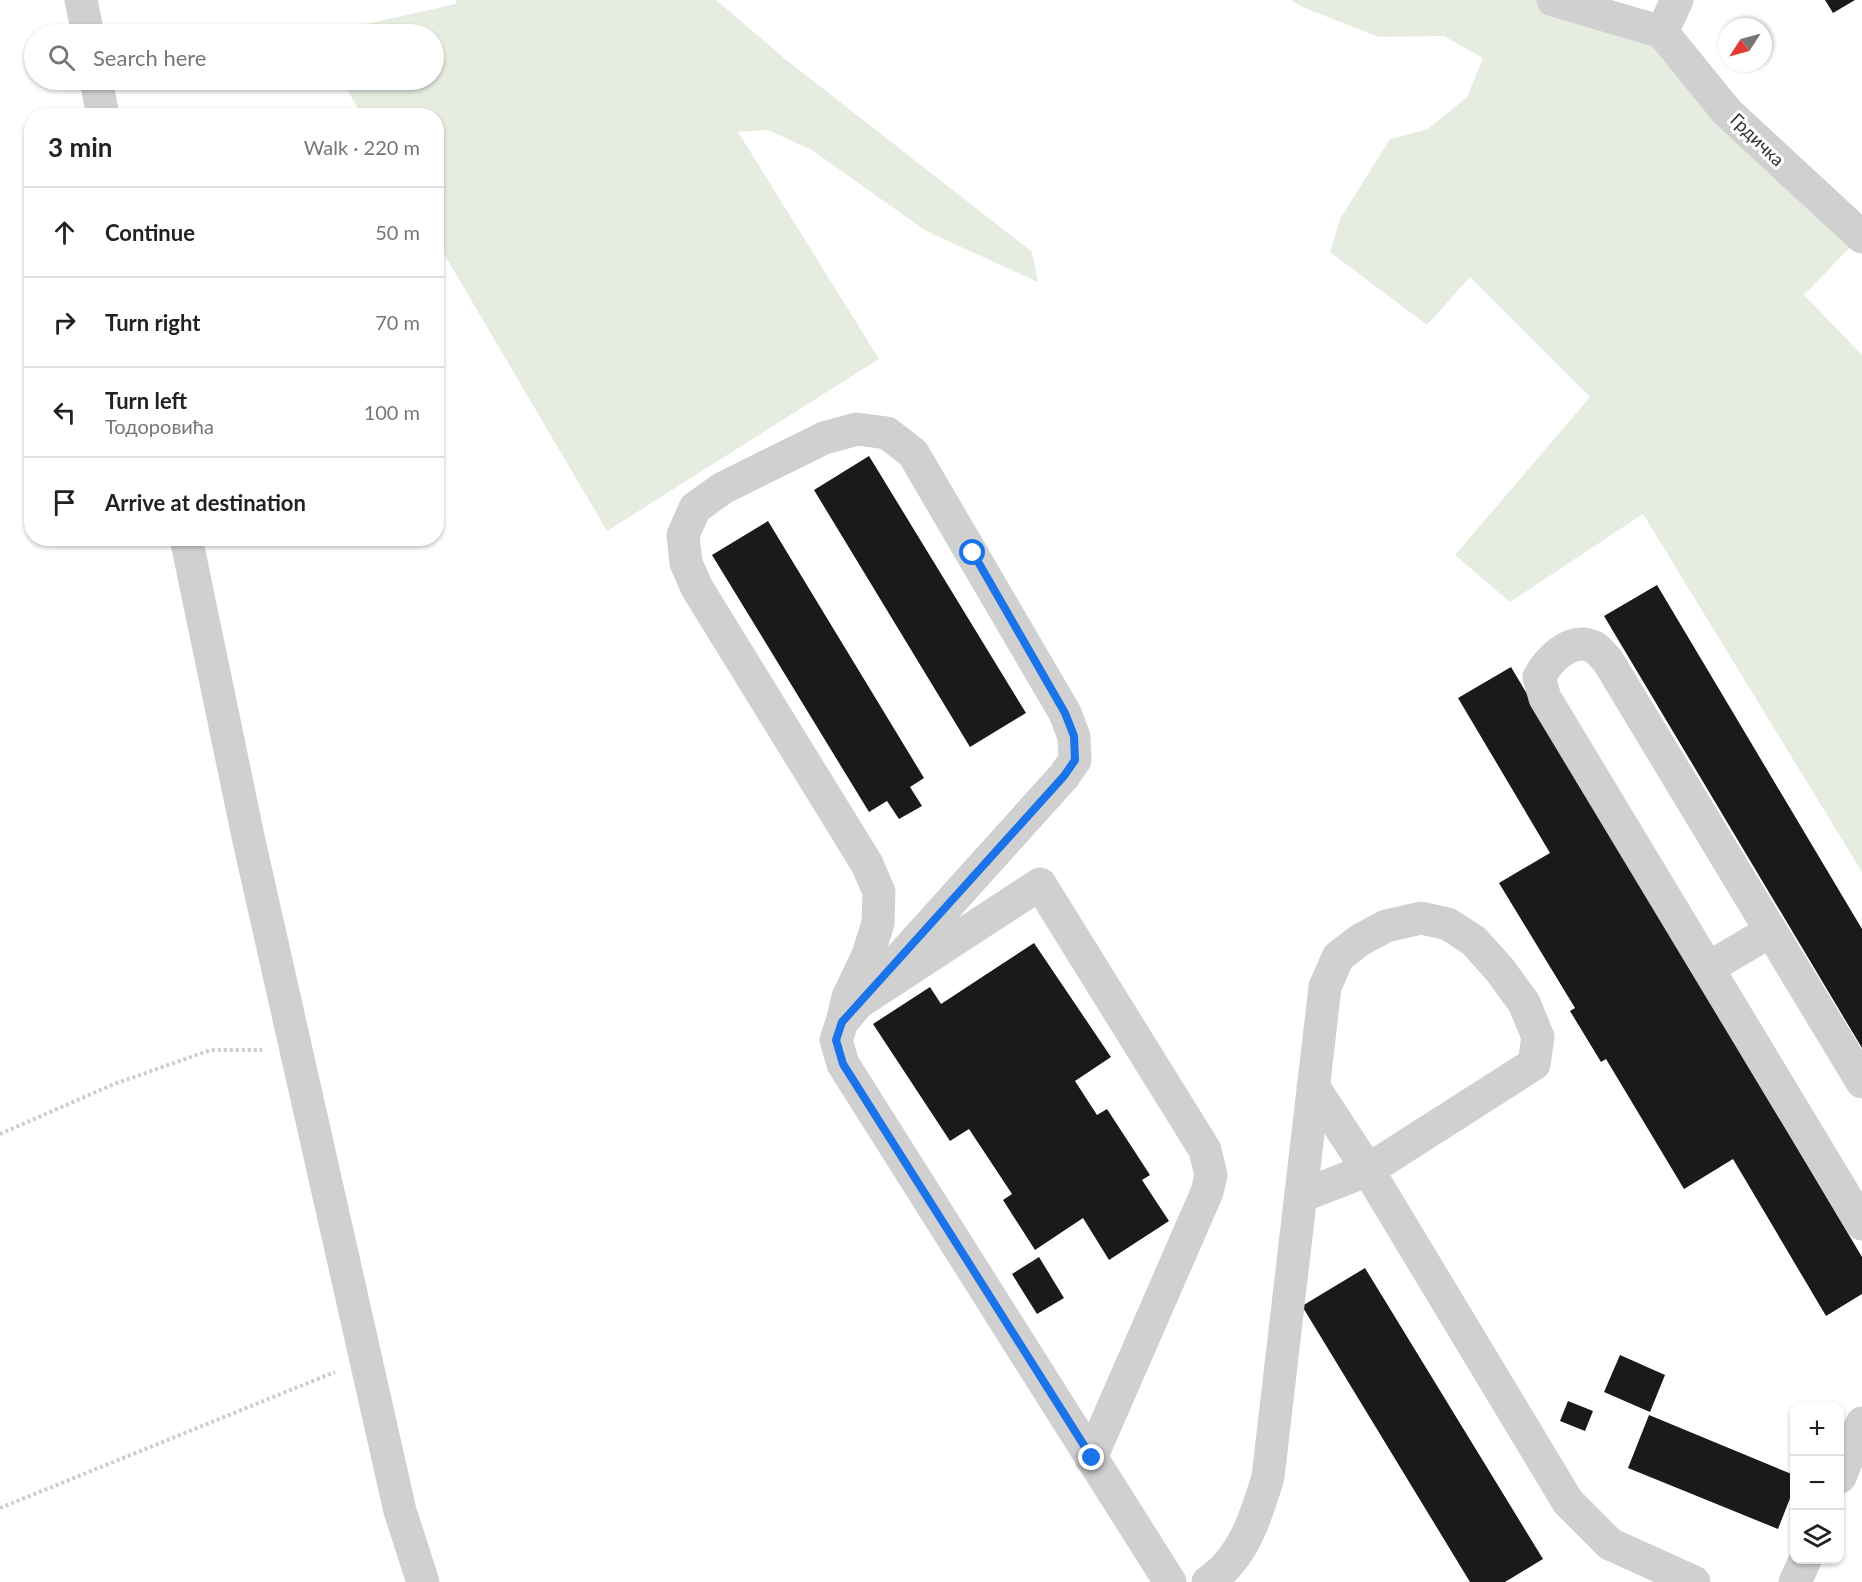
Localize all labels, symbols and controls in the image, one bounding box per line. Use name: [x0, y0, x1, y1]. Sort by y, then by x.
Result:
north arrow: [1718, 18, 1772, 72]
search box: [24, 24, 444, 90]
icon: search: [45, 41, 78, 74]
text: Search here: [93, 44, 206, 71]
street label: Грдичка: [1726, 108, 1789, 170]
text: 3 min: [48, 131, 112, 163]
text: Walk · 220 m: [304, 135, 420, 159]
icon: ahead: [48, 216, 81, 249]
text: Continue: [105, 219, 195, 246]
text: 50 m: [375, 220, 420, 244]
icon: right: [48, 306, 81, 339]
text: Turn right: [105, 309, 200, 336]
text: 70 m: [375, 310, 420, 334]
text: Turn left: [105, 387, 187, 414]
icon: left: [48, 396, 81, 429]
text: 100 m: [364, 400, 420, 424]
text: Тодоровића: [105, 414, 214, 438]
icon: arrive: [48, 486, 81, 519]
text: Arrive at destination: [105, 489, 306, 516]
route start: [959, 539, 985, 565]
map controls: [1790, 1402, 1844, 1564]
button: +: [1790, 1402, 1844, 1456]
route end: [1078, 1444, 1104, 1470]
button: −: [1790, 1456, 1844, 1510]
button: layers: [1790, 1510, 1844, 1564]

